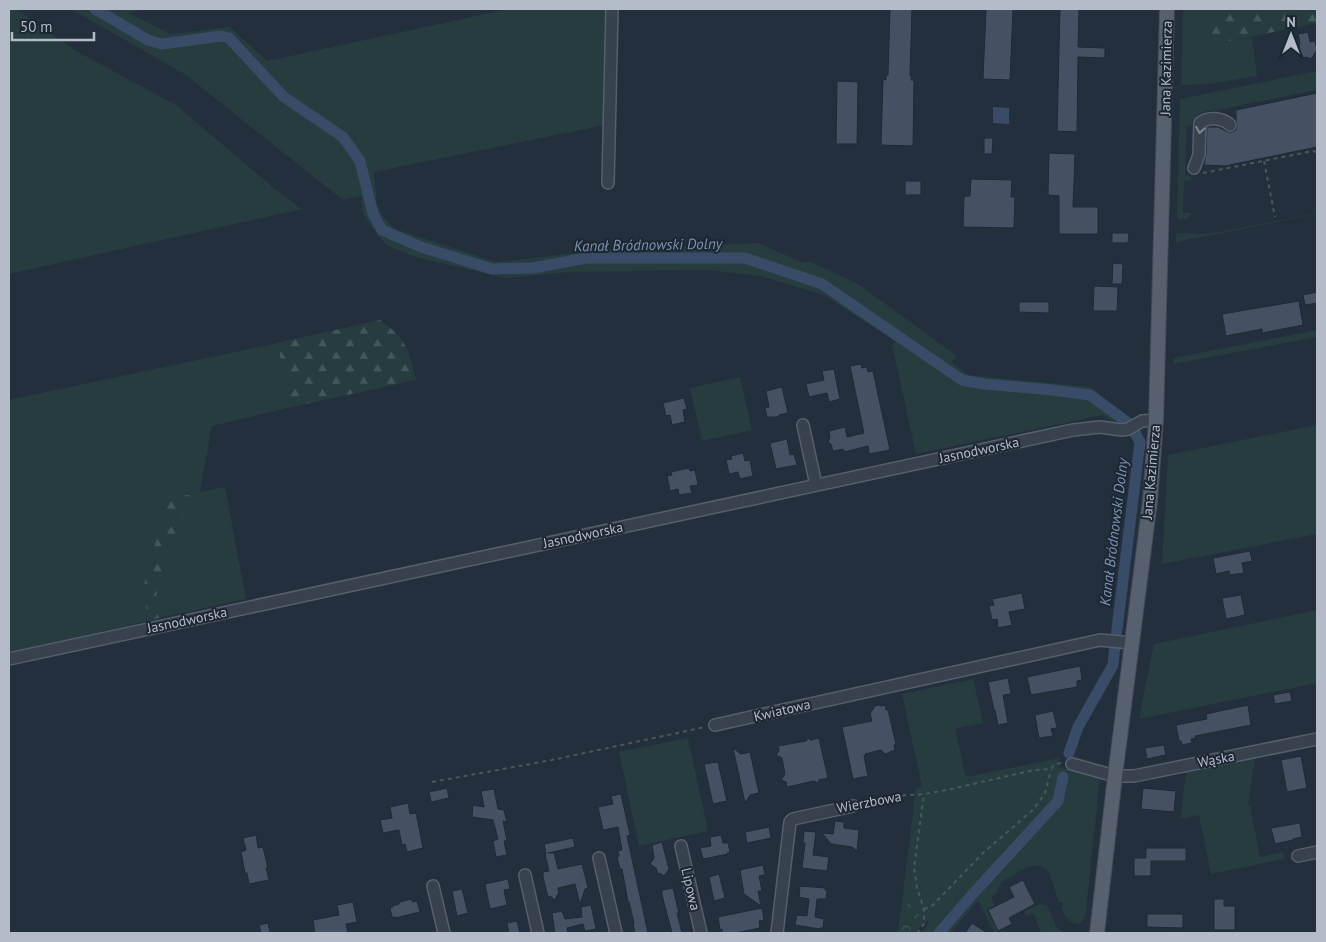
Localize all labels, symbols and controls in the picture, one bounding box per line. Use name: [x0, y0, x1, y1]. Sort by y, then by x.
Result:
scale bar: [12, 10, 95, 42]
north arrow: [1266, 10, 1316, 60]
text: N: [1286, 13, 1296, 31]
text: 50 m: [20, 17, 53, 36]
street label: Jana Kazimierza: [1156, 20, 1176, 116]
one-way arrow: [1196, 125, 1206, 134]
water label: Kanał Bródnowski Dolny: [574, 234, 724, 255]
street label: Jana Kazimierza: [1138, 424, 1164, 521]
street label: Jasnodworska: [936, 433, 1021, 467]
water label: Kanał Bródnowski Dolny: [1095, 456, 1132, 607]
street label: Jasnodworska: [540, 518, 625, 552]
street label: Jasnodworska: [144, 603, 229, 637]
street label: Kwiatowa: [752, 695, 812, 725]
street label: Wąska: [1196, 747, 1236, 771]
street label: Wierzbowa: [835, 787, 903, 817]
street label: Lipowa: [677, 866, 705, 912]

